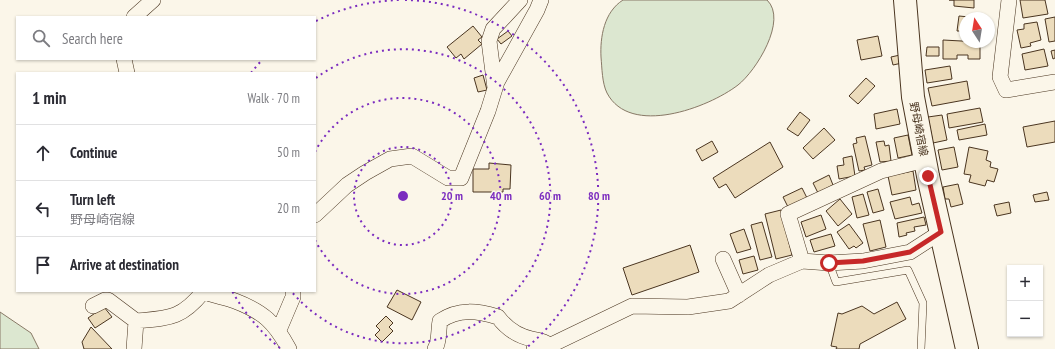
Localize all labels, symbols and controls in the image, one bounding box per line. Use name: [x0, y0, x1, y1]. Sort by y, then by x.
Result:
north arrow: [959, 12, 995, 48]
search box: [16, 16, 316, 60]
icon: search: [30, 27, 52, 49]
text: Search here: [62, 29, 123, 48]
text: 1 min: [32, 87, 66, 109]
text: Walk · 70 m: [248, 90, 300, 107]
street label: 野母崎宿線: [907, 101, 931, 157]
icon: ahead: [32, 142, 54, 164]
text: Continue: [70, 143, 117, 162]
text: 50 m: [277, 144, 300, 161]
route end: [919, 167, 937, 185]
text: 20 m: [441, 188, 463, 203]
text: 40 m: [490, 188, 512, 203]
text: 60 m: [539, 188, 561, 203]
text: 80 m: [588, 188, 610, 203]
centre of rings: [396, 189, 410, 203]
text: Turn left: [70, 190, 115, 209]
icon: left: [32, 198, 54, 220]
text: 20 m: [277, 200, 300, 217]
text: 野母崎宿線: [70, 211, 135, 228]
icon: arrive: [32, 254, 54, 276]
route start: [820, 254, 838, 272]
text: Arrive at destination: [70, 255, 179, 274]
map controls: [1007, 265, 1043, 337]
button: +: [1007, 265, 1043, 301]
button: −: [1007, 301, 1043, 337]

